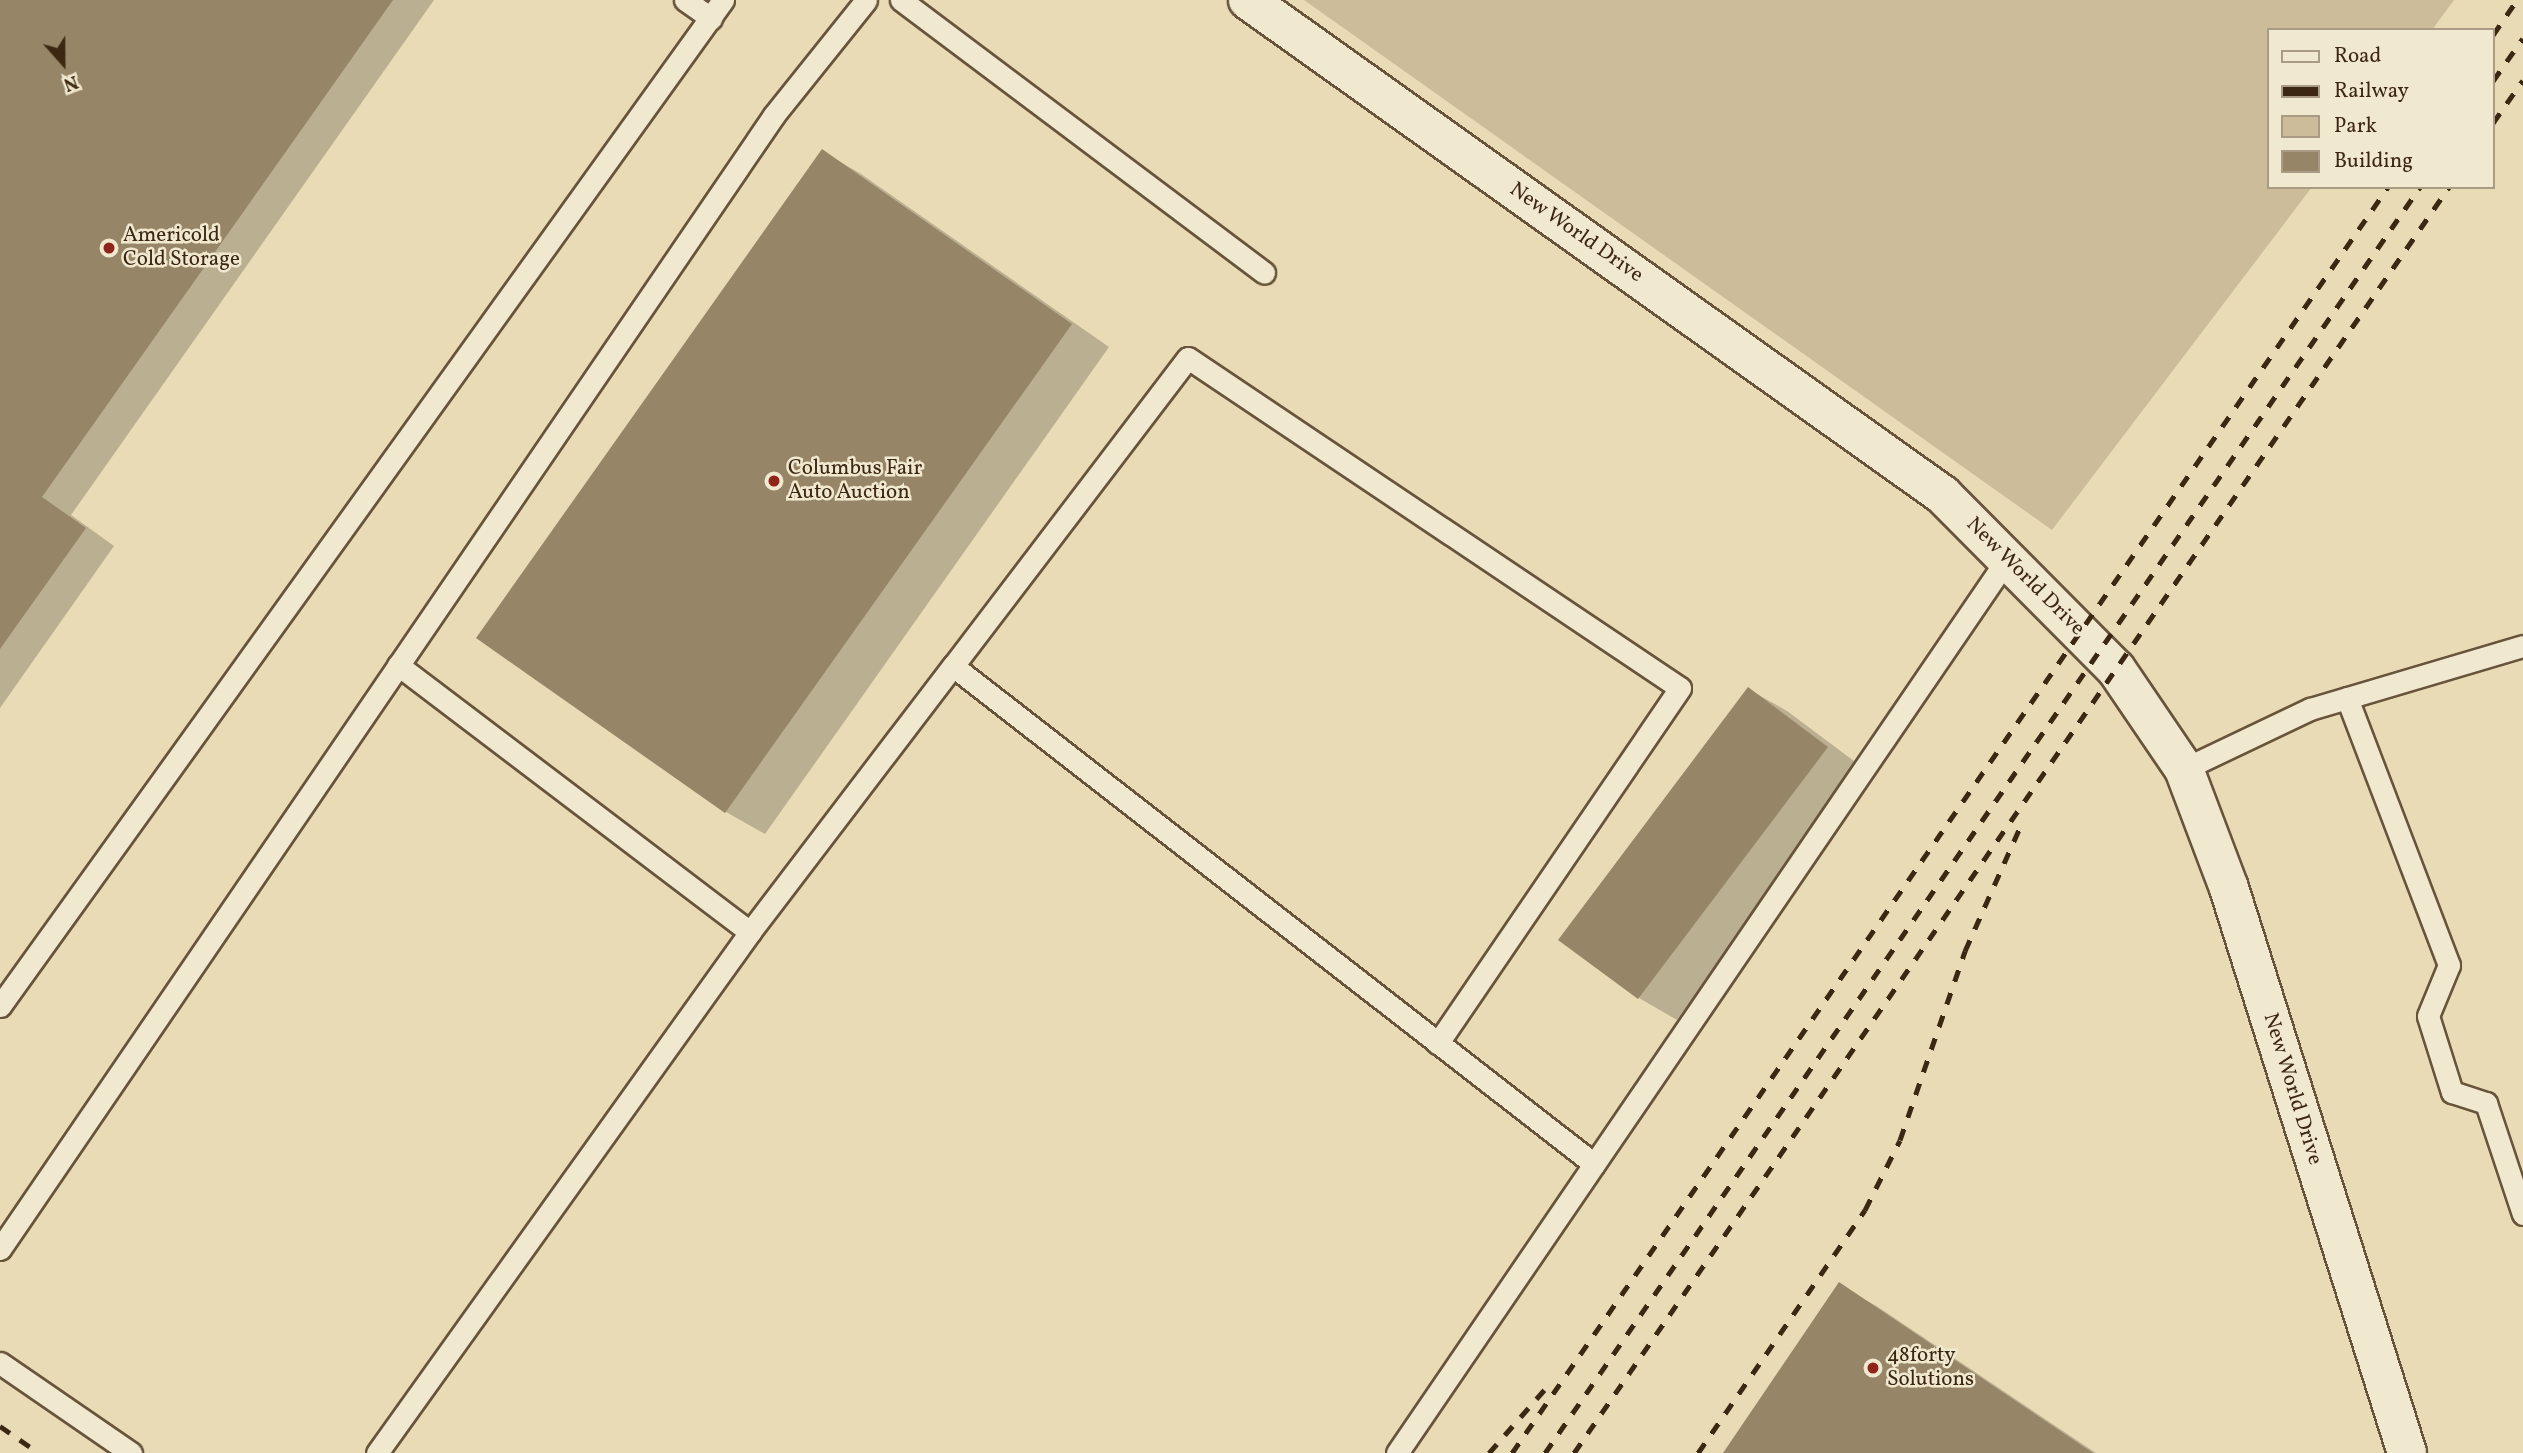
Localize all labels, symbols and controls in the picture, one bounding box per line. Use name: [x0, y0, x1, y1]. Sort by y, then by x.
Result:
north arrow: [28, 28, 98, 98]
legend: [2268, 28, 2495, 189]
text: Road: [2334, 42, 2381, 71]
text: N: [59, 68, 82, 97]
text: Railway: [2334, 77, 2409, 106]
text: Park: [2334, 112, 2377, 141]
text: Building: [2334, 147, 2413, 176]
street label: New World Drive: [1504, 177, 1648, 289]
place label: Americold Cold Storage: [123, 223, 240, 273]
marker: Americold Cold Storage: [101, 240, 117, 256]
place label: Columbus Fair Auto Auction: [788, 456, 922, 506]
marker: Columbus Fair Auto Auction: [766, 473, 782, 489]
street label: New World Drive: [1960, 512, 2090, 642]
street label: New World Drive: [2257, 1009, 2327, 1169]
place label: 48forty Solutions: [1887, 1343, 1974, 1393]
marker: 48forty Solutions: [1865, 1360, 1881, 1376]

